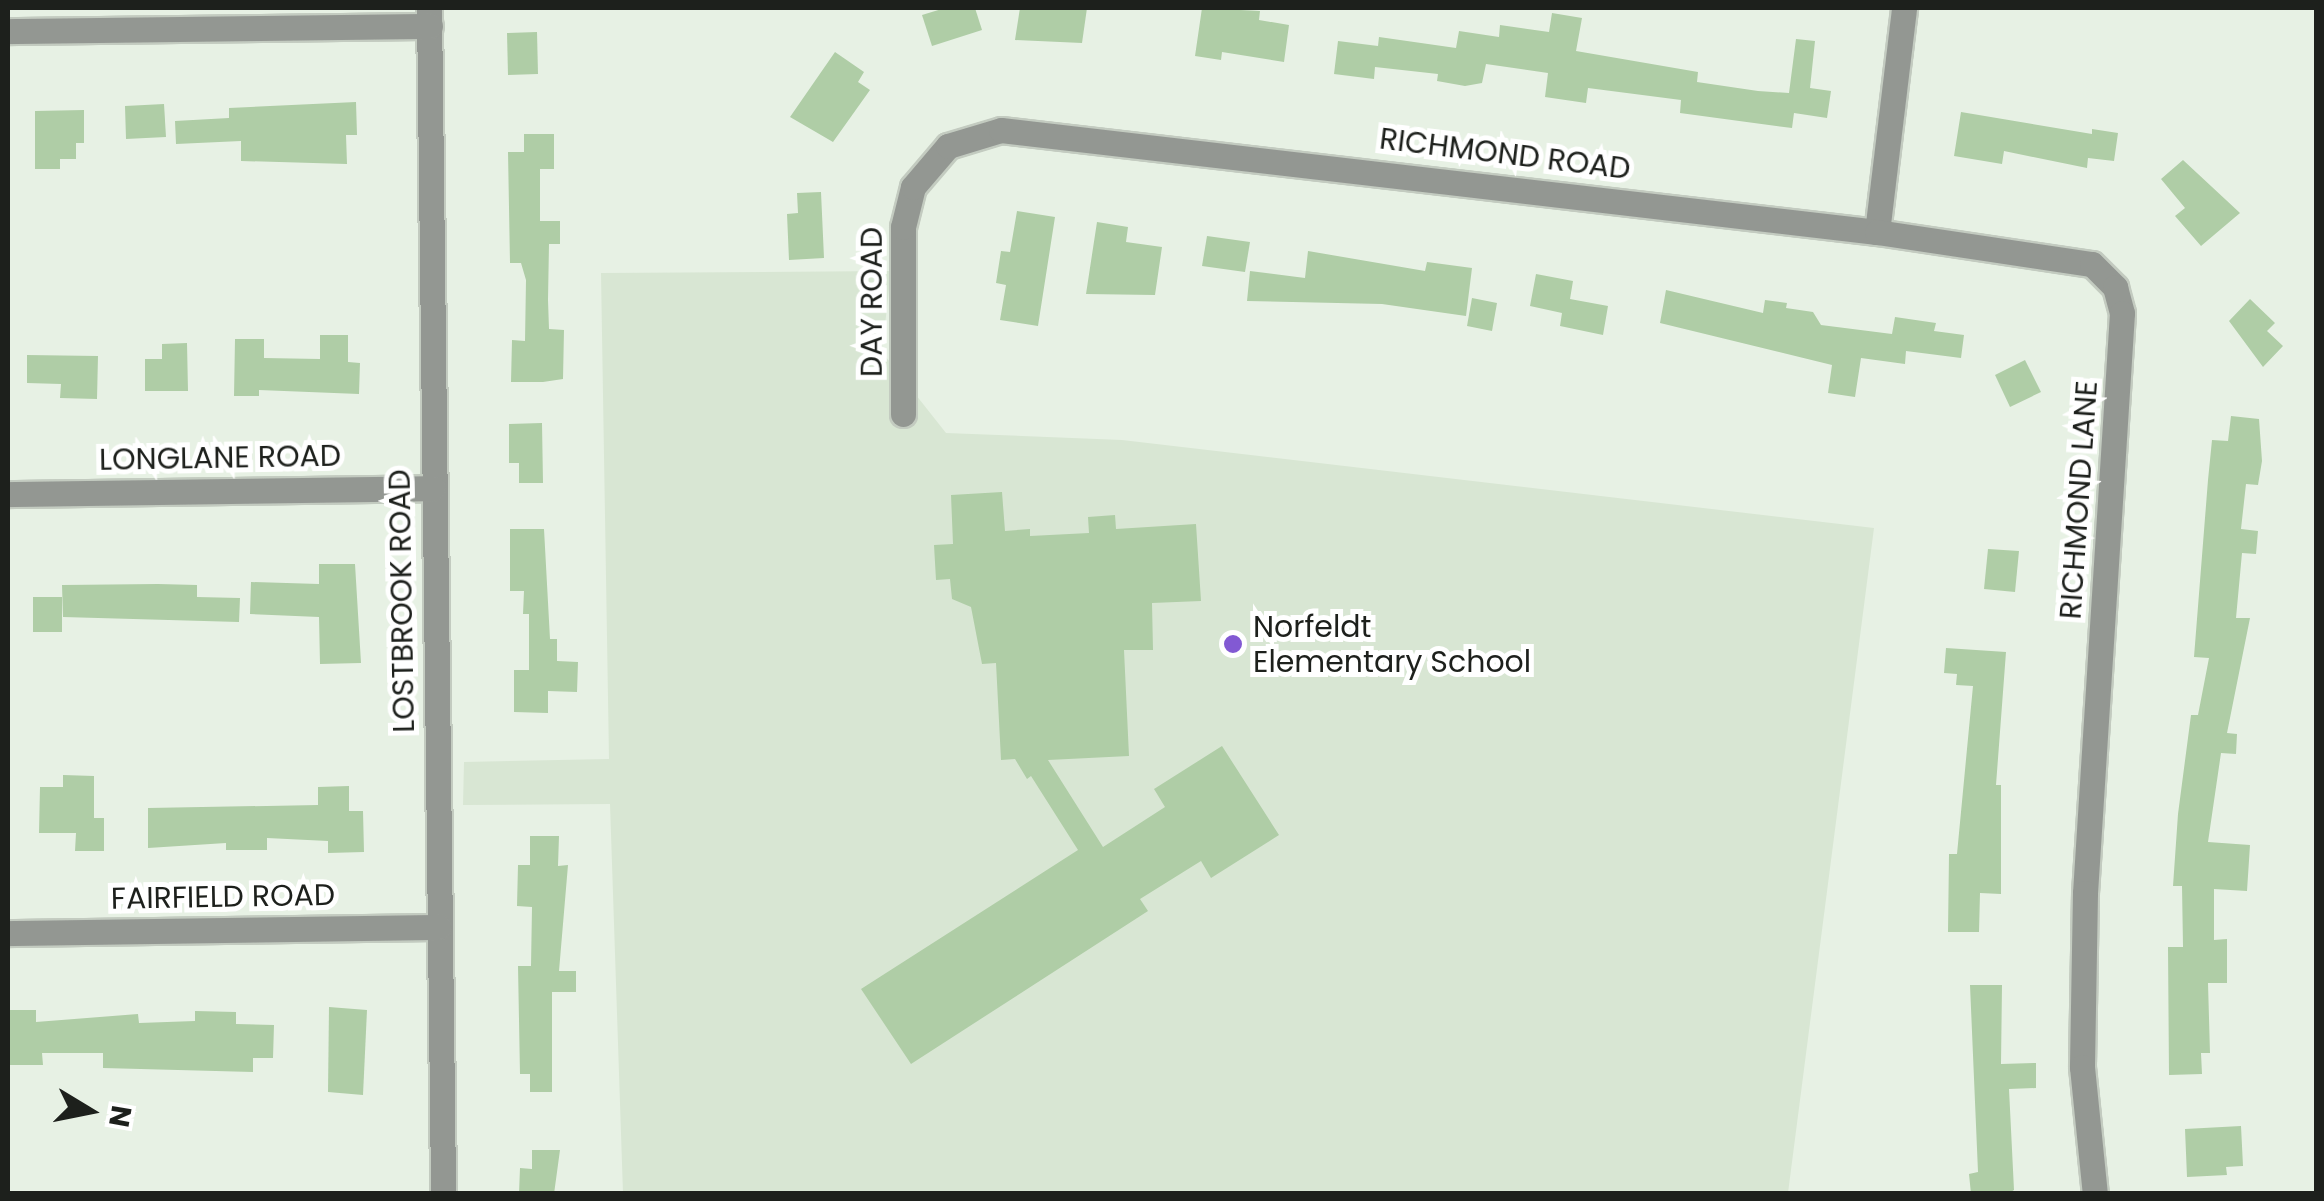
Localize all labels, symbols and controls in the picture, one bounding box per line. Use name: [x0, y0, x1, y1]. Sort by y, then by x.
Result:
street label: RICHMOND ROAD: [1377, 121, 1633, 187]
street label: DAY ROAD: [854, 227, 890, 377]
street label: RICHMOND LANE: [2053, 380, 2105, 620]
street label: LONGLANE ROAD: [99, 438, 341, 478]
street label: LOSTBROOK ROAD: [382, 469, 422, 733]
place label: Norfeldt Elementary School: [1253, 609, 1531, 680]
marker: Norfeldt Elementary School: [1222, 633, 1244, 655]
street label: FAIRFIELD ROAD: [111, 877, 335, 917]
north arrow: [40, 1061, 140, 1161]
text: N: [99, 1103, 141, 1130]

